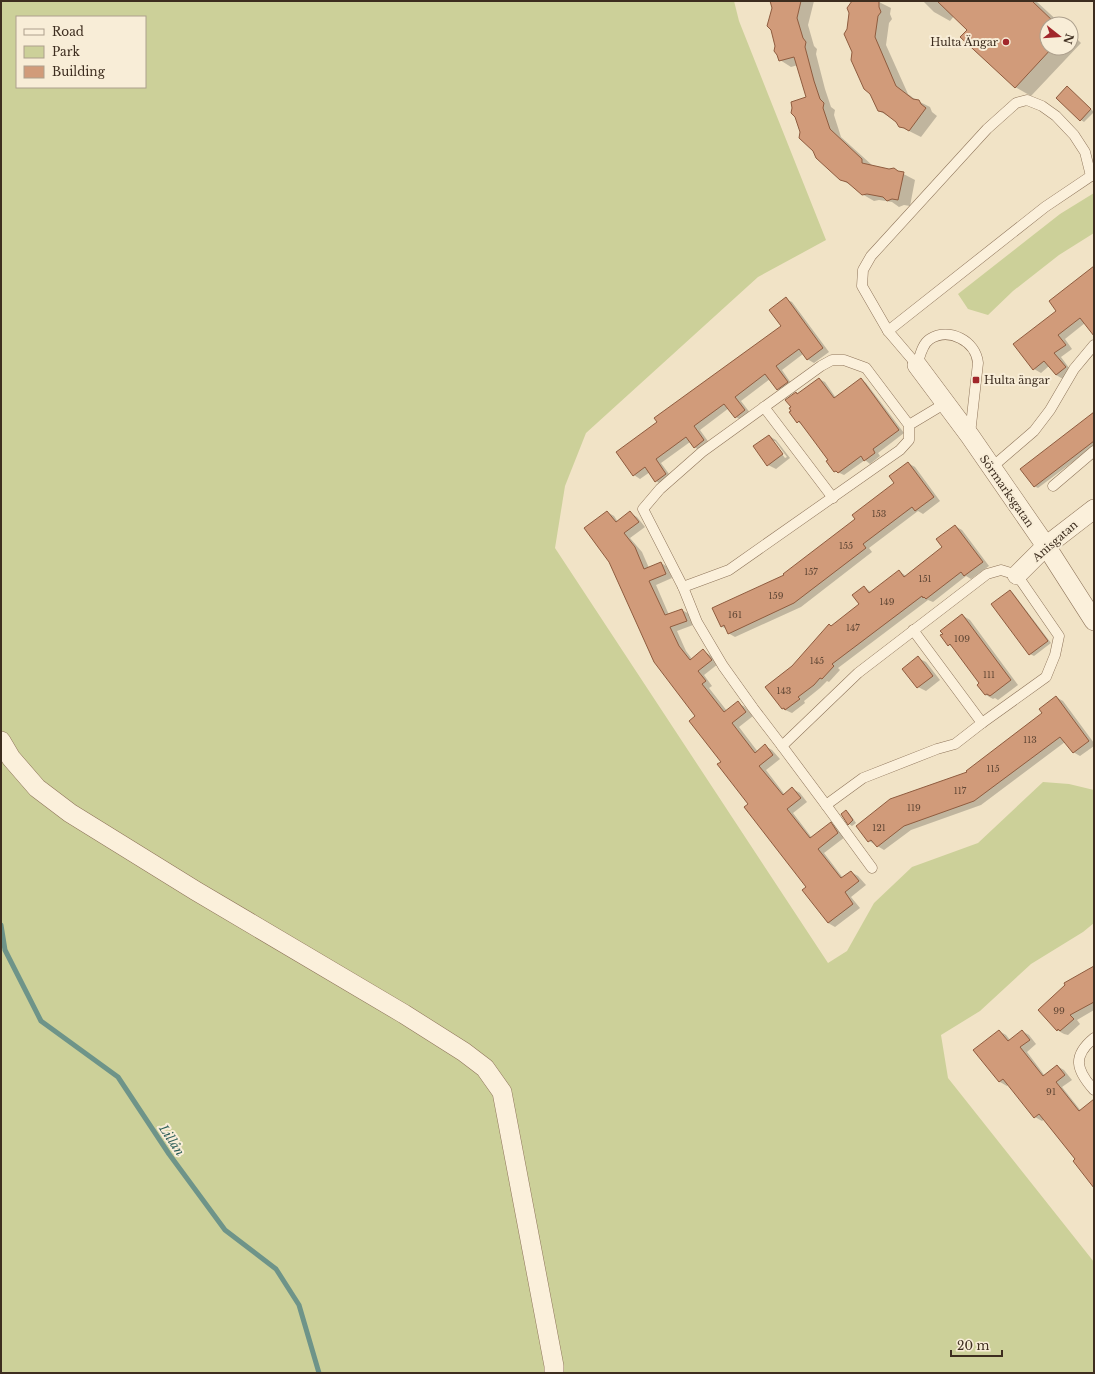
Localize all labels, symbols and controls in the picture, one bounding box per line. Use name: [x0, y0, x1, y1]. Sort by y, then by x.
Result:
legend: [16, 16, 146, 88]
north arrow: [1039, 16, 1079, 56]
text: Road: [52, 24, 84, 39]
text: N: [1060, 32, 1077, 47]
place label: Hulta Ängar: [930, 35, 999, 49]
marker: Hulta Ängar: [1001, 37, 1011, 47]
text: Park: [52, 44, 80, 59]
text: Building: [52, 64, 106, 79]
place label: Hulta ängar: [984, 373, 1051, 387]
marker: Hulta ängar: [971, 375, 981, 385]
street label: Sörmarksgatan: [977, 452, 1037, 530]
house number: 153: [872, 508, 886, 519]
street label: Anisgatan: [1029, 517, 1081, 565]
house number: 155: [839, 540, 853, 551]
house number: 157: [804, 566, 818, 577]
house number: 151: [918, 573, 932, 584]
house number: 159: [769, 590, 784, 601]
house number: 149: [879, 596, 895, 607]
house number: 161: [728, 609, 742, 620]
house number: 147: [846, 622, 860, 633]
house number: 109: [954, 633, 970, 644]
house number: 145: [810, 655, 824, 666]
house number: 111: [983, 669, 995, 680]
house number: 143: [777, 685, 791, 696]
house number: 113: [1023, 734, 1037, 745]
house number: 115: [986, 763, 1000, 774]
house number: 117: [954, 785, 967, 796]
house number: 119: [907, 802, 921, 813]
house number: 121: [872, 822, 886, 833]
house number: 99: [1053, 1005, 1065, 1016]
house number: 91: [1046, 1086, 1056, 1097]
water label: Lillån: [156, 1121, 188, 1159]
scale bar: [951, 1332, 1002, 1358]
text: 20 m: [957, 1338, 989, 1353]

